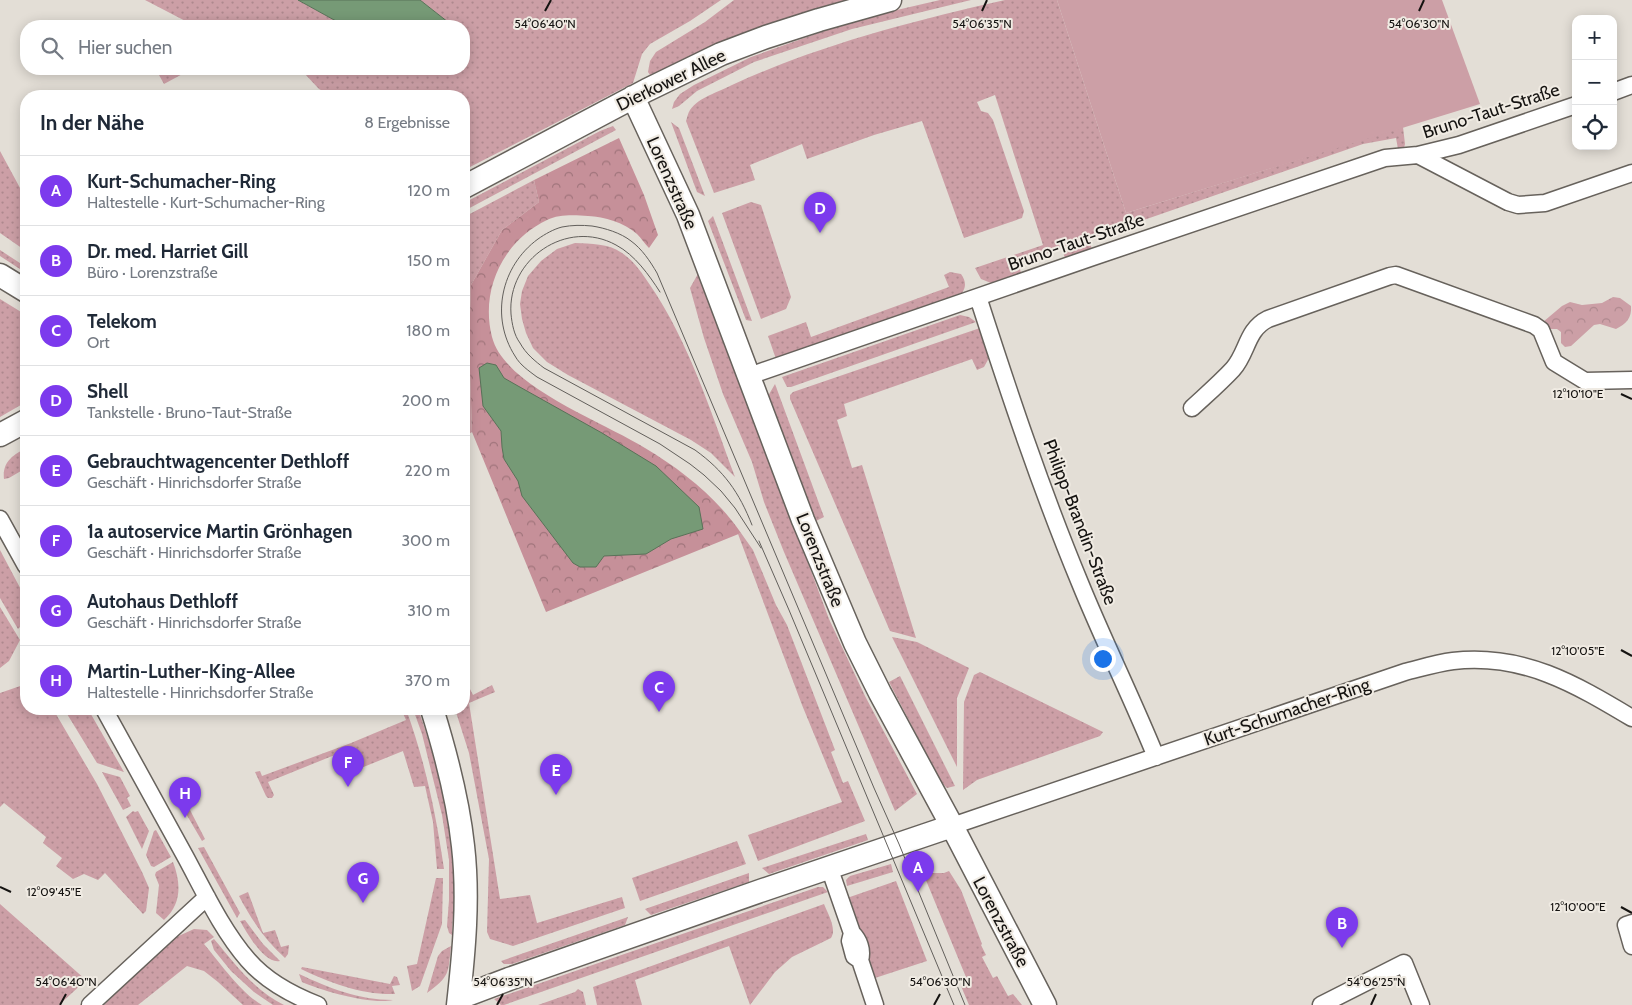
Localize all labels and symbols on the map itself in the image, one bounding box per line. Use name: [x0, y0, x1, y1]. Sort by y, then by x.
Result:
text: 54°06'40"N: [514, 16, 576, 31]
text: 54°06'35"N: [952, 16, 1012, 31]
text: 54°06'30"N: [1388, 16, 1450, 31]
street label: Dierkower Allee: [613, 44, 729, 116]
street label: Bruno-Taut-Straße: [1420, 78, 1562, 144]
street label: Lorenzstraße: [642, 133, 702, 233]
pin: D: [804, 192, 836, 233]
street label: Bruno-Taut-Straße: [1005, 208, 1147, 276]
text: 12°10'10"E: [1553, 386, 1604, 401]
street label: Philipp-Brandin-Straße: [1038, 436, 1122, 608]
street label: Lorenzstraße: [791, 510, 849, 610]
text: 12°10'05"E: [1551, 643, 1605, 658]
your location: [1090, 646, 1116, 672]
pin: C: [643, 671, 675, 712]
street label: Kurt-Schumacher-Ring: [1201, 673, 1374, 751]
pin: F: [332, 746, 364, 787]
pin: E: [540, 754, 572, 795]
pin: H: [169, 777, 201, 818]
pin: A: [902, 851, 934, 892]
pin: G: [347, 862, 379, 903]
street label: Lorenzstraße: [968, 873, 1034, 971]
text: 12°09'45"E: [27, 884, 82, 899]
text: 12°10'00"E: [1550, 899, 1606, 914]
pin: B: [1326, 907, 1358, 948]
text: 54°06'40"N: [35, 974, 97, 989]
text: 54°06'35"N: [473, 974, 533, 989]
text: 54°06'30"N: [909, 974, 971, 989]
text: 54°06'25"N: [1346, 974, 1406, 989]

